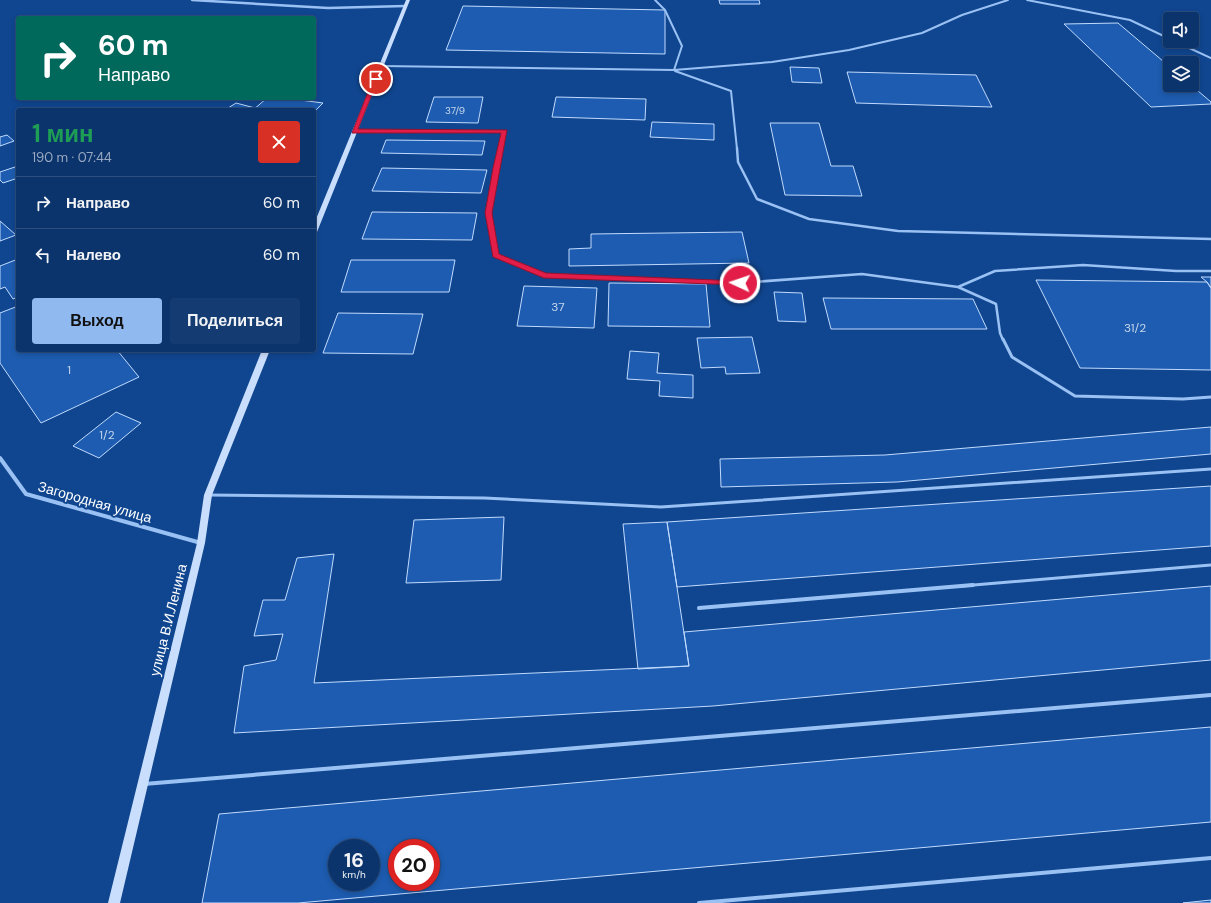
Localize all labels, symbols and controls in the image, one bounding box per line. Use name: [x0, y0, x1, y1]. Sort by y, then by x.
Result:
map controls: [1163, 12, 1199, 92]
button: sound: [1163, 12, 1199, 48]
text: 60 m: [98, 27, 168, 64]
icon: right: [32, 32, 84, 84]
button: layers: [1163, 56, 1199, 92]
pin: [359, 62, 393, 96]
text: Направо: [98, 63, 170, 87]
icon: arrive: [365, 68, 387, 90]
house number: 37/9: [445, 104, 465, 117]
text: 1 мин: [32, 118, 93, 149]
button: close: [258, 121, 300, 163]
text: 190 m · 07:44: [32, 149, 112, 166]
icon: right: [32, 192, 54, 214]
text: Направо: [66, 193, 130, 213]
text: 60 m: [263, 193, 300, 213]
icon: left: [32, 244, 54, 266]
text: Налево: [66, 245, 121, 265]
text: 60 m: [263, 245, 300, 265]
position arrow: [719, 262, 761, 304]
button: Выход: [32, 298, 162, 344]
button: Поделиться: [170, 298, 300, 344]
house number: 37: [551, 299, 565, 315]
house number: 31/2: [1124, 320, 1146, 336]
house number: 1: [67, 362, 71, 378]
house number: 1/2: [99, 427, 115, 443]
street label: Загородная улица: [36, 477, 154, 527]
street label: улица В.И.Ленина: [145, 562, 191, 678]
speed limit sign: 20: [388, 839, 440, 891]
text: 16: [344, 847, 364, 873]
text: km/h: [342, 868, 366, 881]

